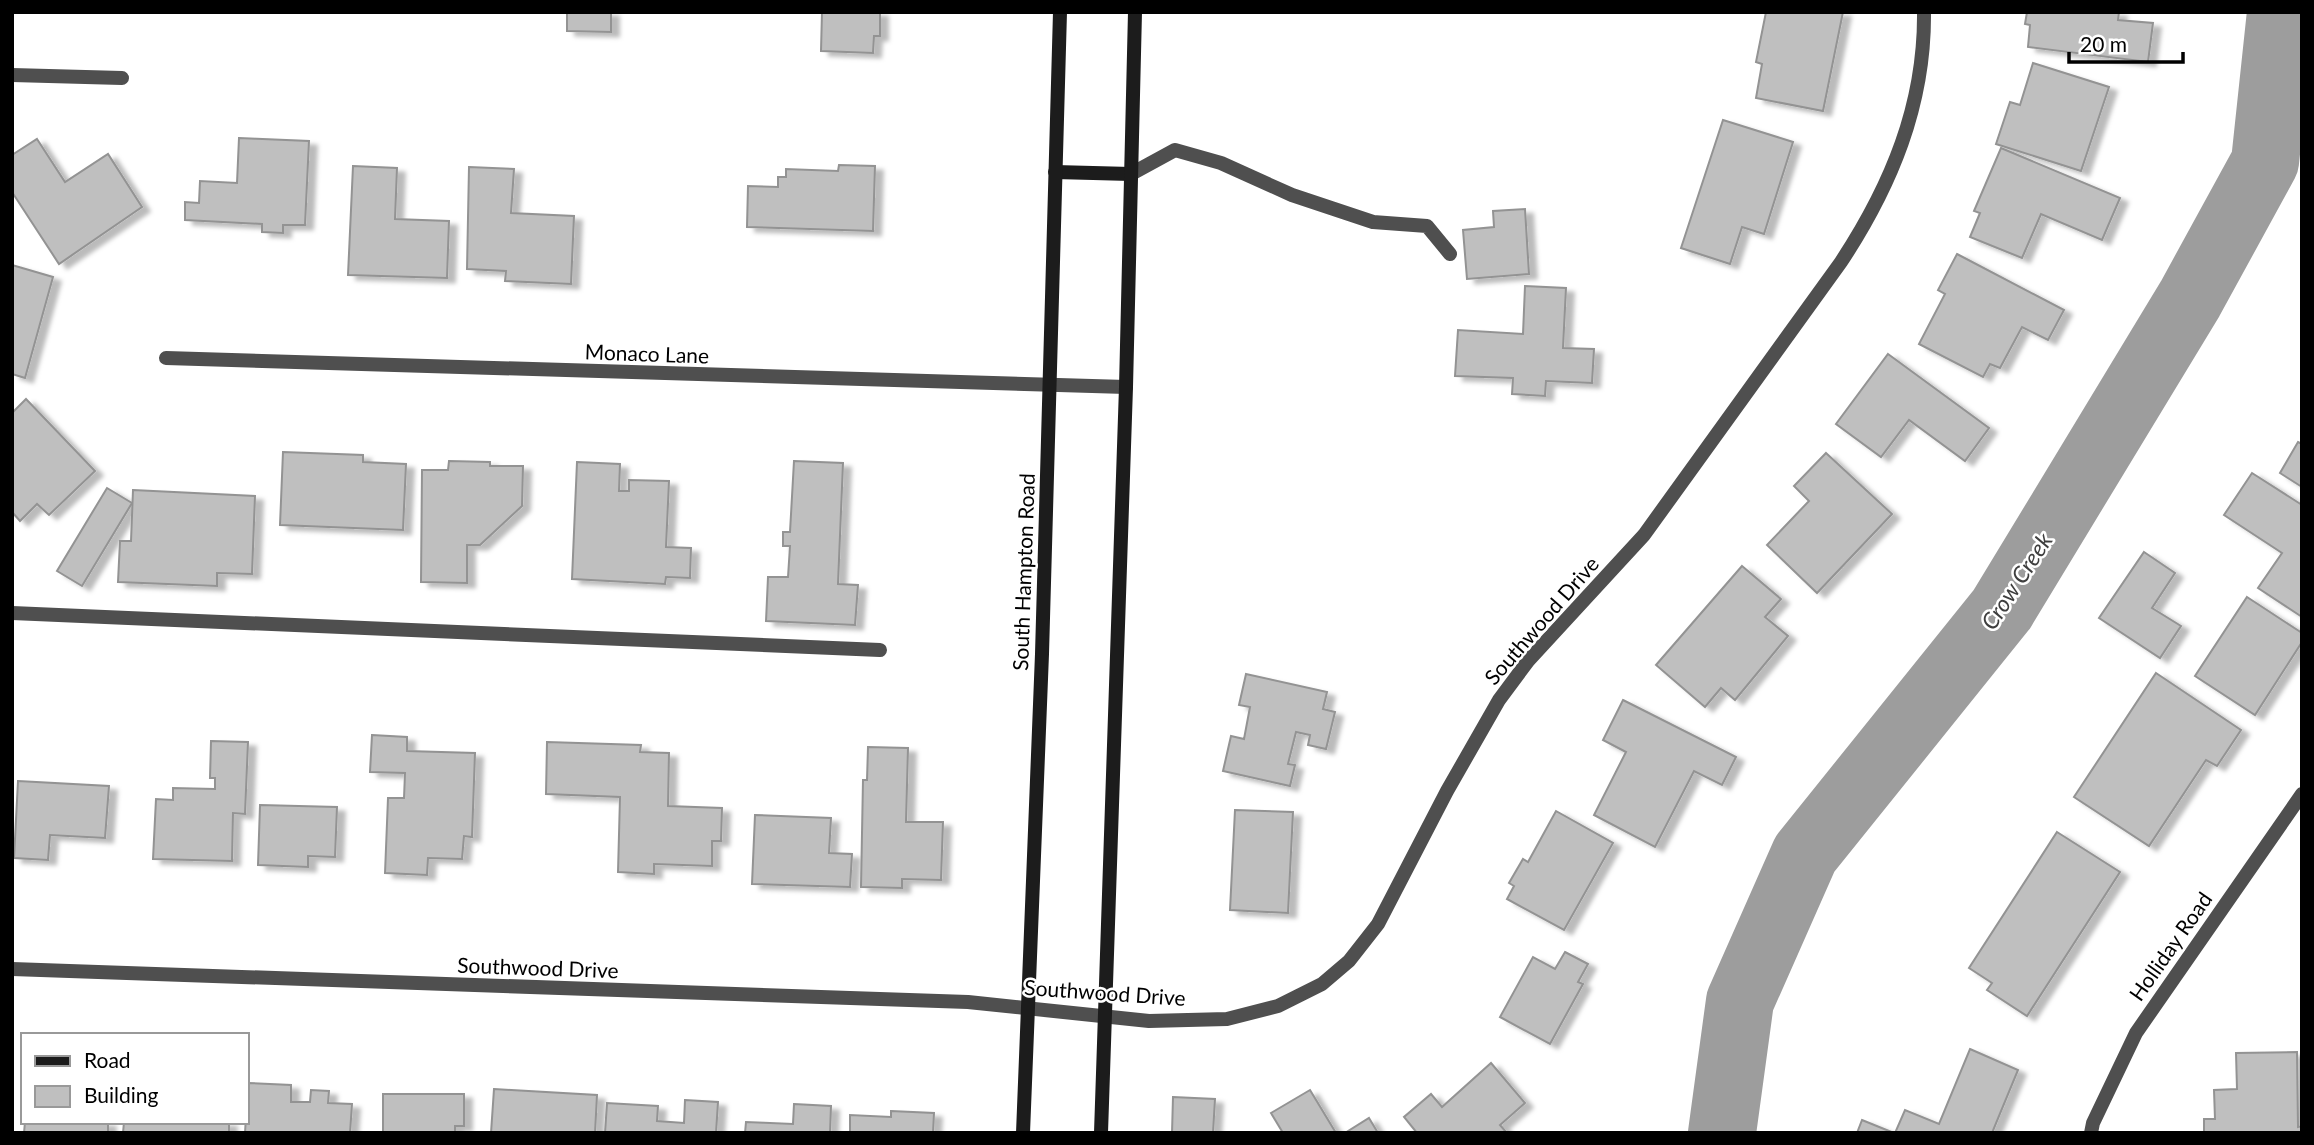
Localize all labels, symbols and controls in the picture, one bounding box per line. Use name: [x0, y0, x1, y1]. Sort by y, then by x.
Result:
scale bar: [2069, 21, 2183, 65]
text: 20 m: [2080, 31, 2127, 56]
street label: Monaco Lane: [584, 338, 710, 368]
street label: South Hampton Road: [1007, 473, 1039, 671]
water label: Crow Creek: [1974, 527, 2058, 635]
street label: Southwood Drive: [1479, 551, 1603, 689]
street label: Holliday Road: [2123, 887, 2217, 1005]
street label: Southwood Drive: [457, 952, 619, 982]
street label: Southwood Drive: [1024, 974, 1186, 1010]
legend: [21, 1033, 248, 1124]
text: Road: [84, 1047, 131, 1072]
text: Building: [84, 1082, 159, 1107]

